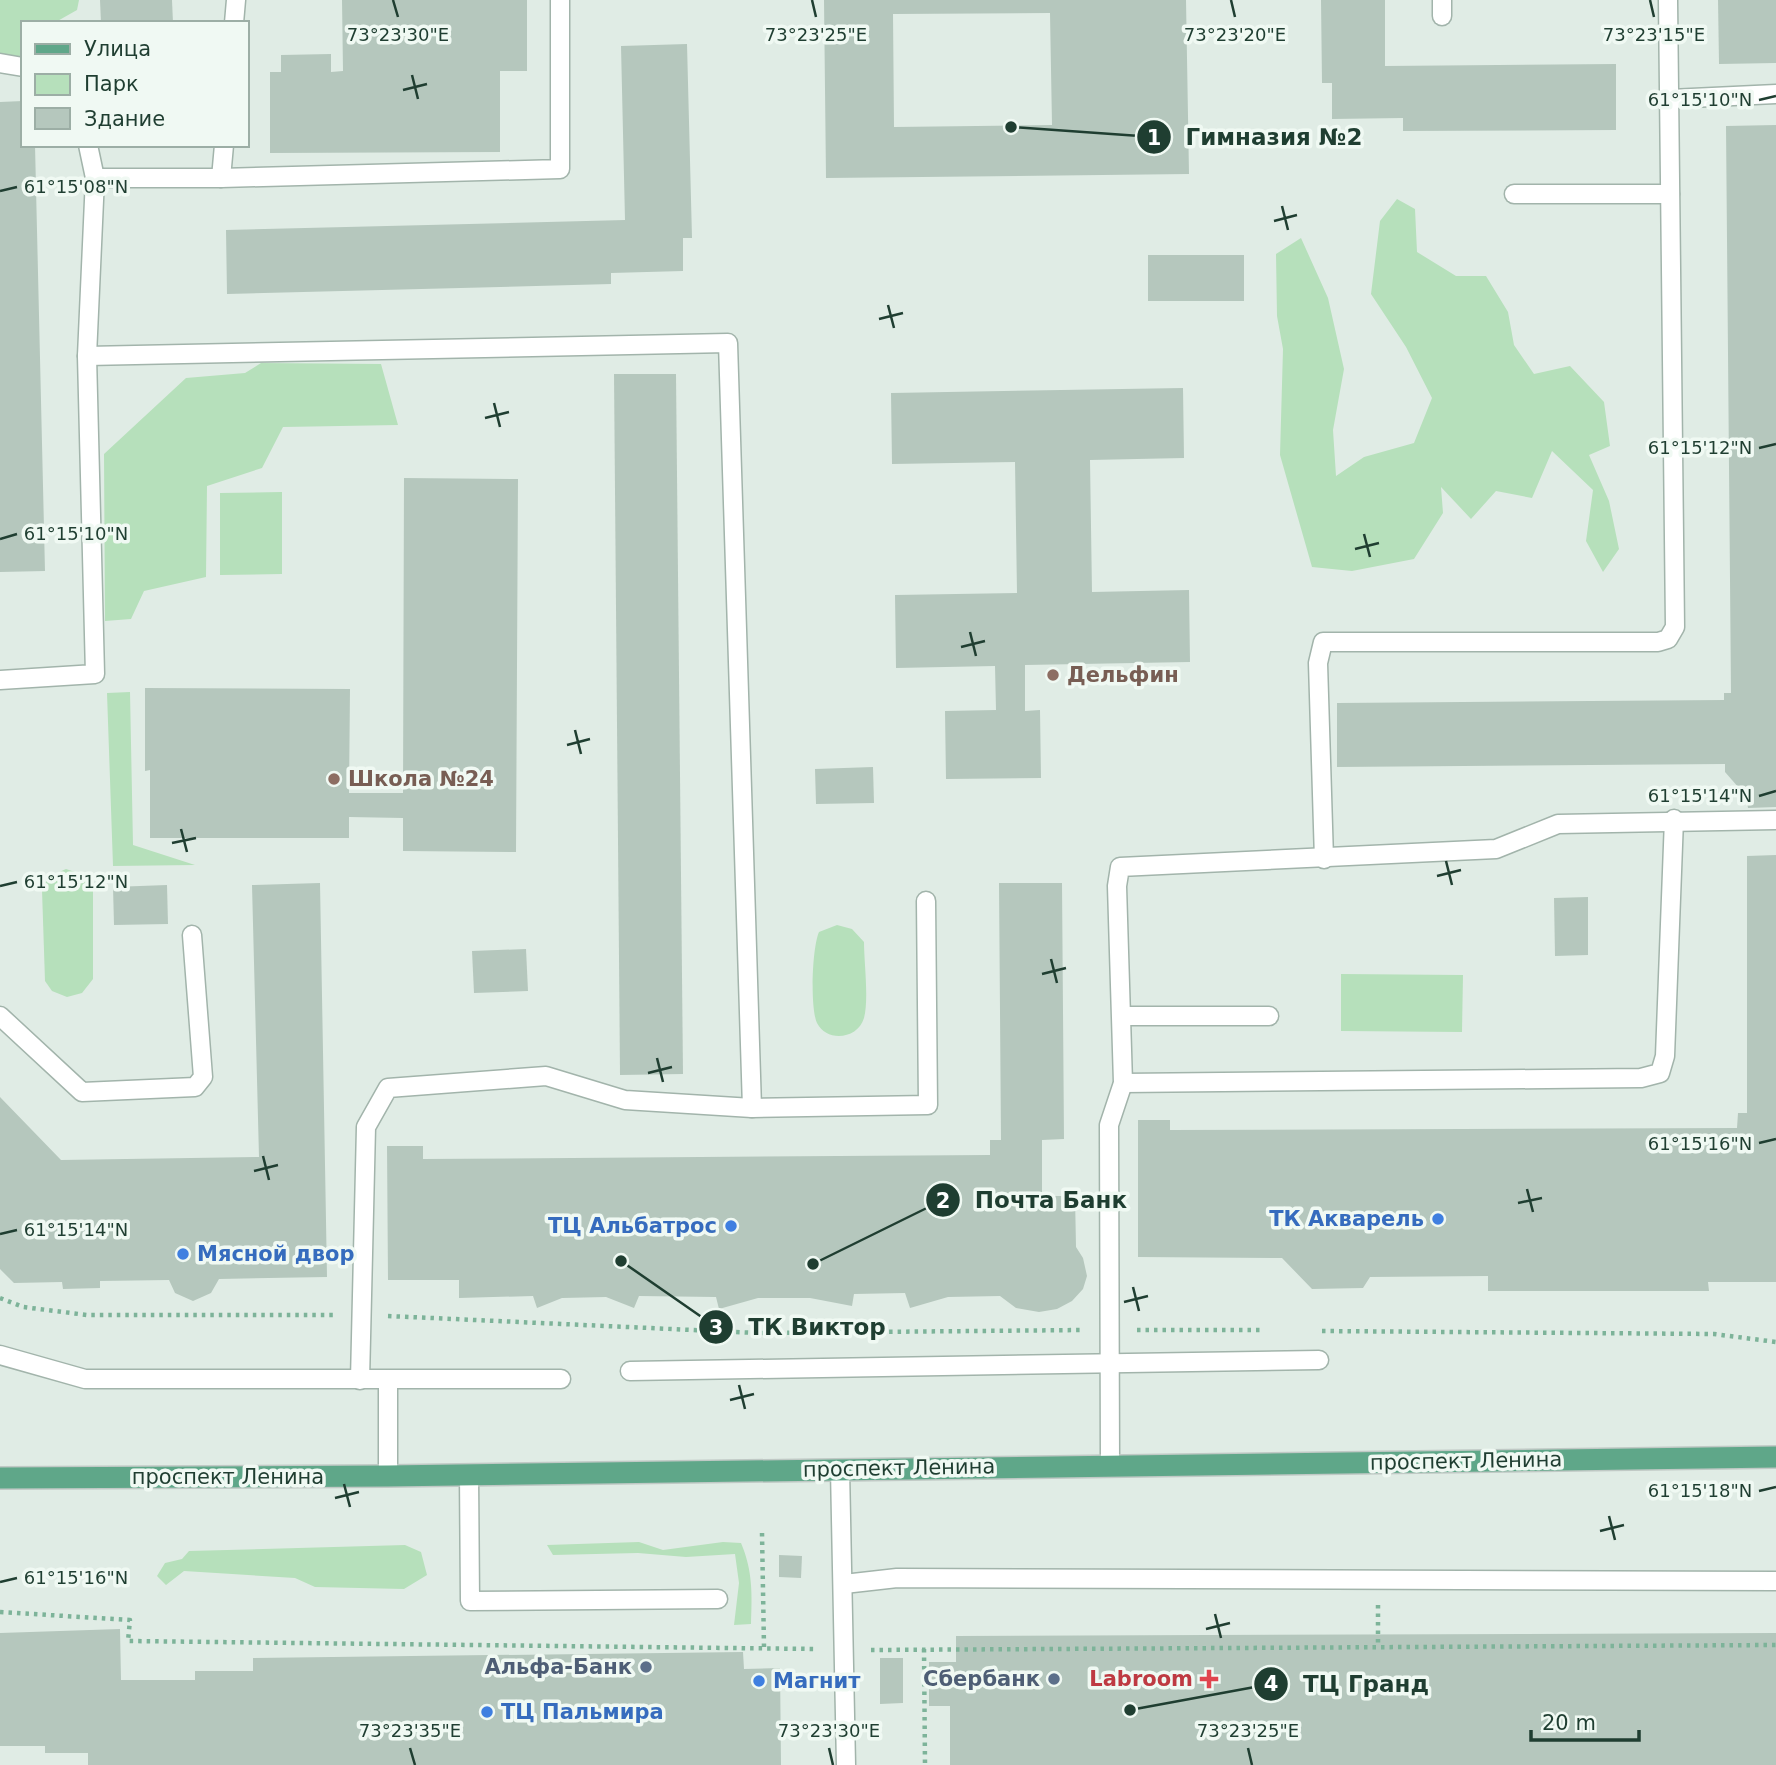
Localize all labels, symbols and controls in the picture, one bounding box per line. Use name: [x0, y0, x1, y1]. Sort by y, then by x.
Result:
legend: [21, 21, 248, 147]
text: 73°23'30"E: [347, 24, 449, 45]
text: 73°23'25"E: [765, 24, 867, 45]
text: 73°23'20"E: [1184, 24, 1286, 45]
text: 73°23'15"E: [1603, 24, 1705, 45]
text: Улица: [84, 37, 151, 61]
text: Парк: [84, 72, 139, 96]
text: 61°15'10"N: [1648, 89, 1752, 110]
text: Здание: [84, 107, 165, 131]
callout: Гимназия №2: [1137, 115, 1377, 159]
text: Гимназия №2: [1186, 124, 1362, 150]
text: 1: [1147, 126, 1161, 150]
text: 61°15'08"N: [24, 176, 128, 197]
text: 61°15'12"N: [1648, 437, 1752, 458]
text: 61°15'10"N: [24, 523, 128, 544]
place label: Дельфин: [1067, 663, 1179, 687]
marker: Дельфин: [1045, 667, 1061, 683]
place label: Школа №24: [348, 767, 494, 791]
marker: Школа №24: [326, 771, 342, 787]
text: 61°15'14"N: [1648, 785, 1752, 806]
text: 61°15'12"N: [24, 871, 128, 892]
text: 61°15'16"N: [1648, 1133, 1752, 1154]
callout: Почта Банк: [926, 1178, 1141, 1222]
text: Почта Банк: [975, 1187, 1128, 1213]
text: 2: [936, 1189, 950, 1213]
place label: ТК Акварель: [1269, 1207, 1424, 1231]
marker: ТК Акварель: [1430, 1211, 1446, 1227]
place label: ТЦ Альбатрос: [548, 1214, 717, 1238]
marker: ТЦ Альбатрос: [723, 1218, 739, 1234]
text: 61°15'14"N: [24, 1219, 128, 1240]
place label: Мясной двор: [197, 1242, 355, 1266]
marker: Мясной двор: [175, 1246, 191, 1262]
callout: ТК Виктор: [699, 1305, 899, 1349]
text: ТК Виктор: [748, 1314, 886, 1340]
text: 3: [709, 1316, 723, 1340]
street label: проспект Ленина: [1370, 1447, 1562, 1475]
street label: проспект Ленина: [803, 1454, 995, 1482]
street label: проспект Ленина: [132, 1465, 324, 1489]
text: 61°15'18"N: [1648, 1480, 1752, 1501]
text: 61°15'16"N: [24, 1567, 128, 1588]
place label: Альфа-Банк: [484, 1655, 632, 1679]
marker: Альфа-Банк: [638, 1659, 654, 1675]
callout: ТЦ Гранд: [1254, 1662, 1443, 1706]
place label: Сбербанк: [923, 1667, 1040, 1691]
place label: Labroom: [1089, 1667, 1193, 1691]
place label: Магнит: [773, 1669, 861, 1693]
marker: Labroom: [1199, 1669, 1219, 1689]
marker: Сбербанк: [1046, 1671, 1062, 1687]
text: ТЦ Гранд: [1303, 1671, 1429, 1697]
text: 4: [1264, 1672, 1278, 1696]
marker: Магнит: [751, 1673, 767, 1689]
scale bar: [1531, 1698, 1640, 1742]
place label: ТЦ Пальмира: [501, 1700, 664, 1724]
marker: ТЦ Пальмира: [479, 1704, 495, 1720]
text: 20 m: [1542, 1711, 1596, 1735]
text: 73°23'35"E: [359, 1720, 461, 1741]
text: 73°23'30"E: [778, 1720, 880, 1741]
text: 73°23'25"E: [1197, 1720, 1299, 1741]

